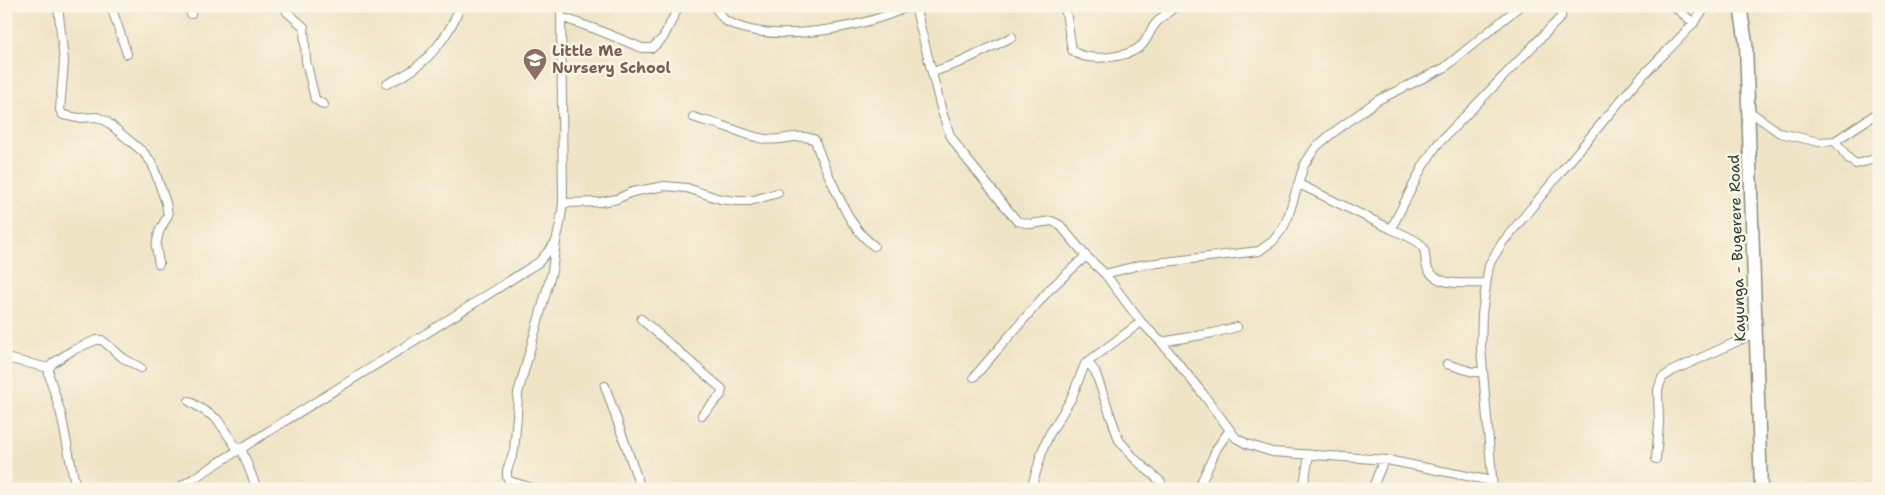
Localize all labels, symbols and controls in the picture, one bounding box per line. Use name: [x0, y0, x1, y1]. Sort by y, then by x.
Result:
place label: Little Me Nursery School: [552, 41, 671, 78]
school or university icon: Little Me Nursery School: [522, 47, 548, 81]
street label: Kayunga - Bugerere Road: [1724, 154, 1750, 342]

